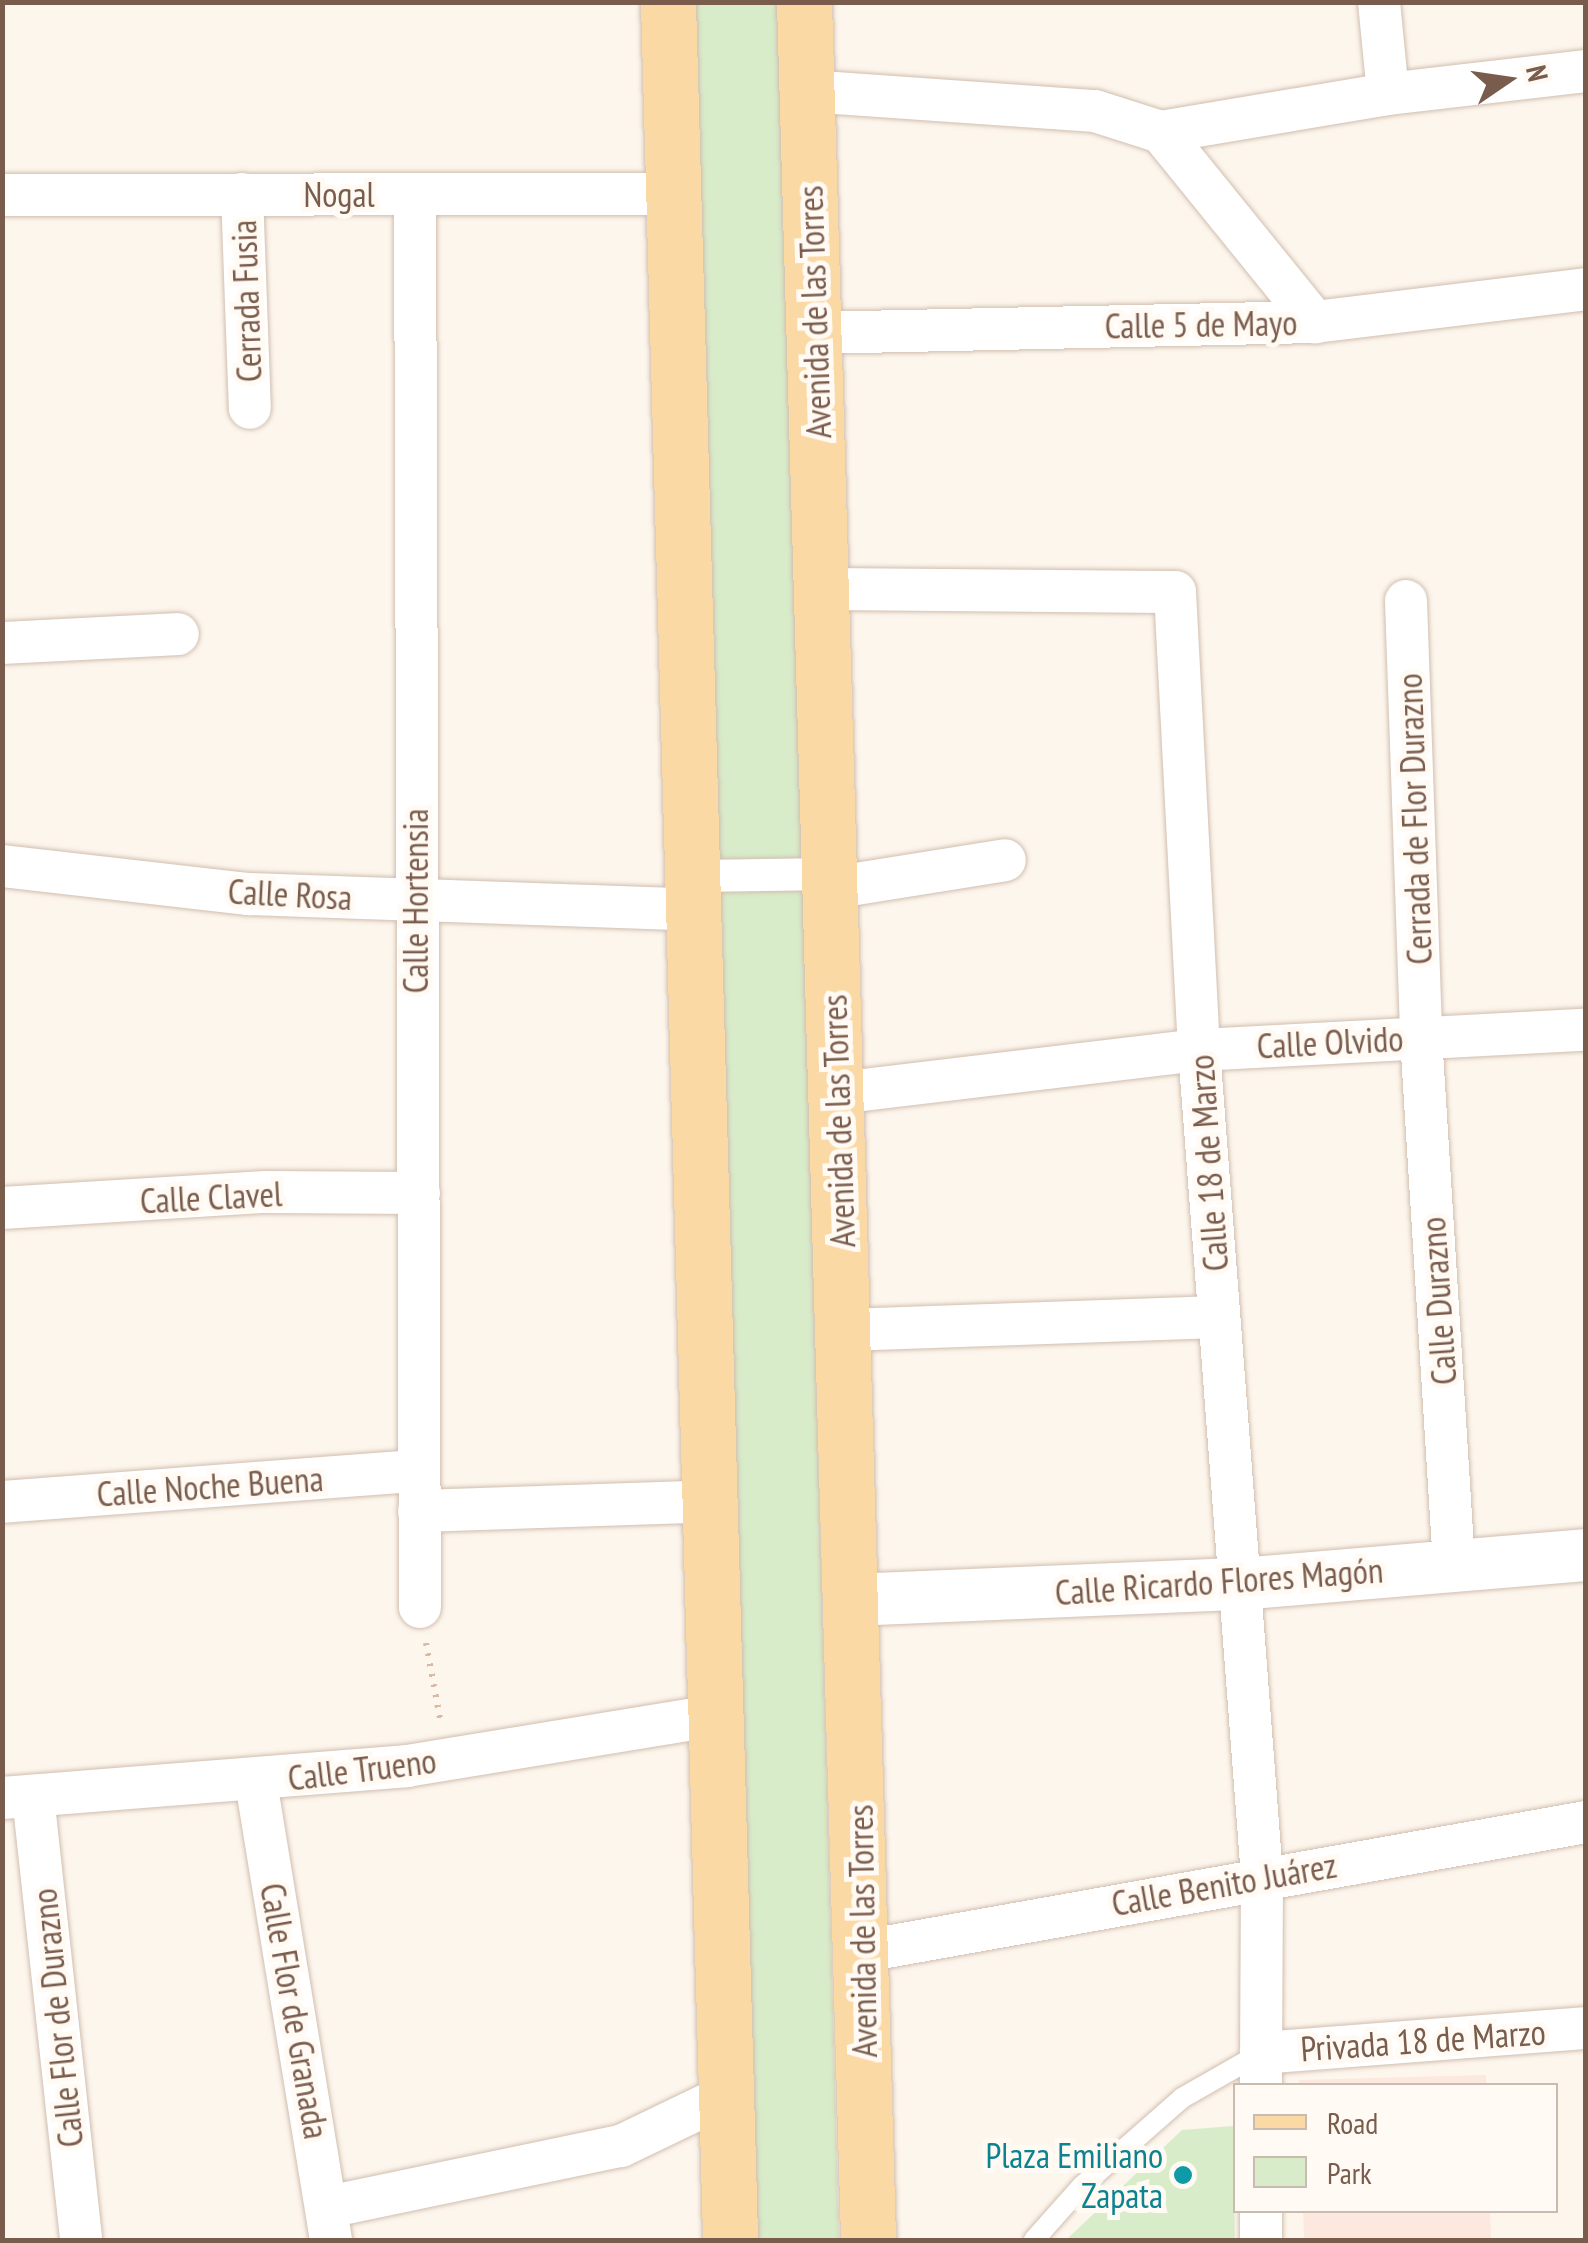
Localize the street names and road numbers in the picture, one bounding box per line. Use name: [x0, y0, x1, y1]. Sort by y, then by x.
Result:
street label: Nogal: [303, 173, 375, 215]
street label: Avenida de las Torres: [789, 184, 839, 440]
street label: Cerrada Fusia: [222, 219, 270, 383]
street label: Calle 5 de Mayo: [1104, 301, 1298, 347]
street label: Cerrada de Flor Durazno: [1388, 673, 1440, 965]
street label: Calle Hortensia: [394, 809, 436, 993]
street label: Calle Rosa: [227, 870, 353, 918]
street label: Avenida de las Torres: [813, 993, 863, 1249]
street label: Calle Olvido: [1256, 1017, 1404, 1067]
street label: Calle 18 de Marzo: [1179, 1053, 1237, 1273]
street label: Calle Clavel: [139, 1172, 283, 1222]
street label: Calle Durazno: [1411, 1216, 1465, 1386]
street label: Calle Noche Buena: [95, 1457, 325, 1515]
street label: Calle Ricardo Flores Magón: [1054, 1549, 1384, 1613]
street label: Calle Trueno: [285, 1739, 439, 1799]
street label: Avenida de las Torres: [839, 1804, 885, 2058]
street label: Calle Benito Juárez: [1108, 1844, 1340, 1924]
street label: Calle Flor de Granada: [252, 1880, 338, 2142]
street label: Calle Flor de Durazno: [23, 1887, 91, 2149]
street label: Privada 18 de Marzo: [1299, 2010, 1547, 2070]

